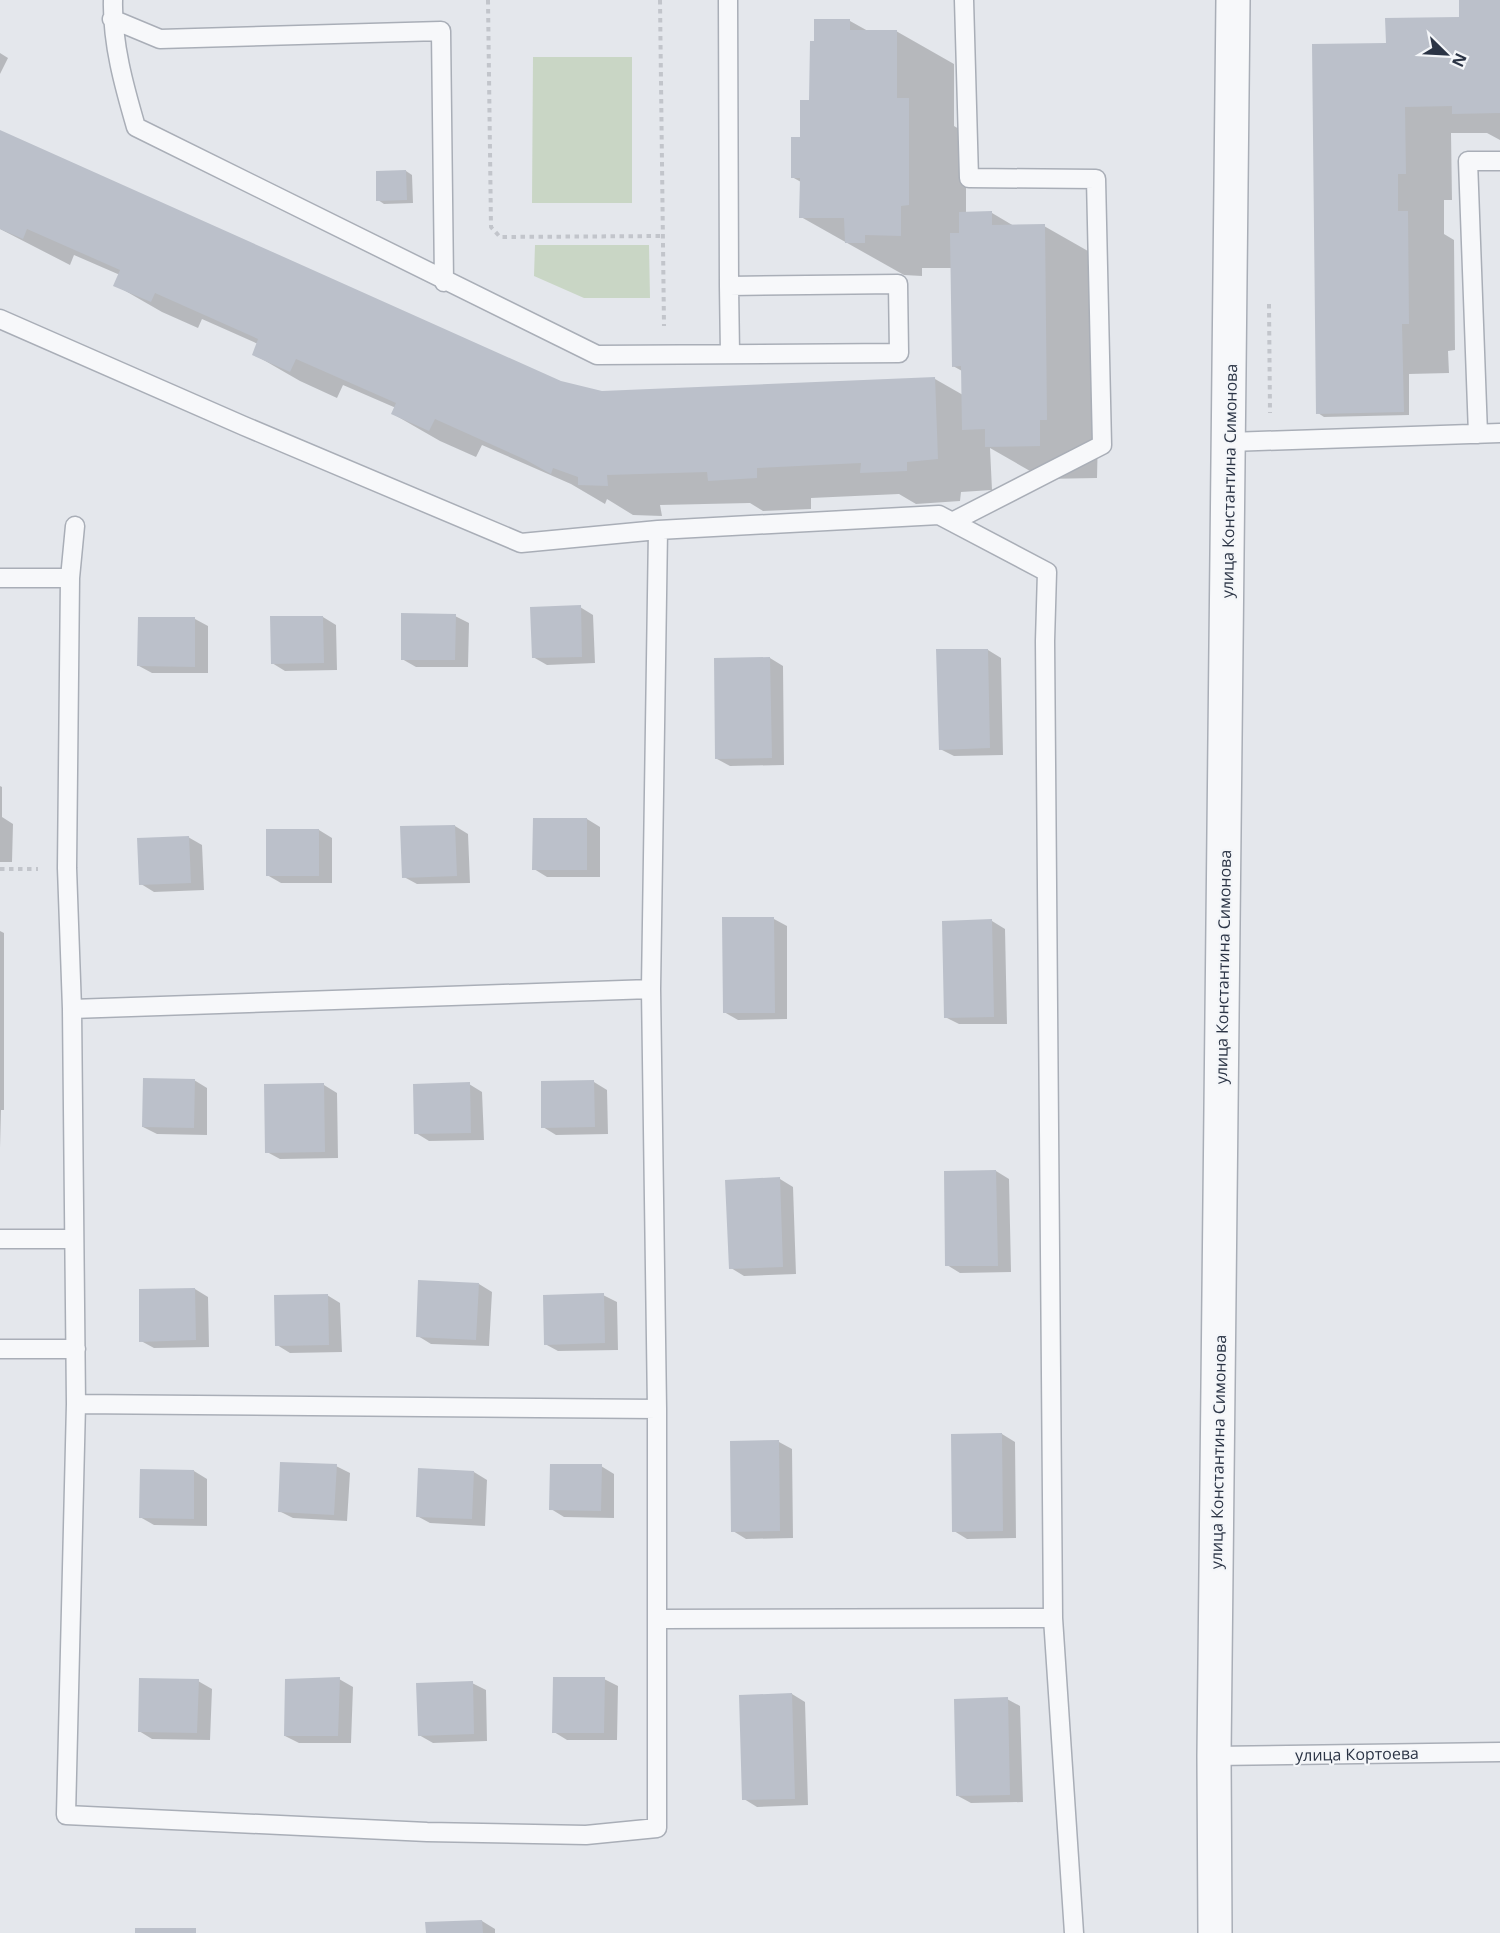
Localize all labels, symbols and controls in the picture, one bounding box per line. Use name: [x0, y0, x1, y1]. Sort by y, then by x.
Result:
north arrow: [1416, 24, 1476, 84]
text: N: [1447, 50, 1472, 71]
street label: улица Константина Симонова: [1216, 364, 1242, 598]
street label: улица Константина Симонова: [1210, 850, 1236, 1084]
street label: улица Константина Симонова: [1205, 1335, 1231, 1569]
street label: улица Кортоева: [1295, 1742, 1419, 1766]

